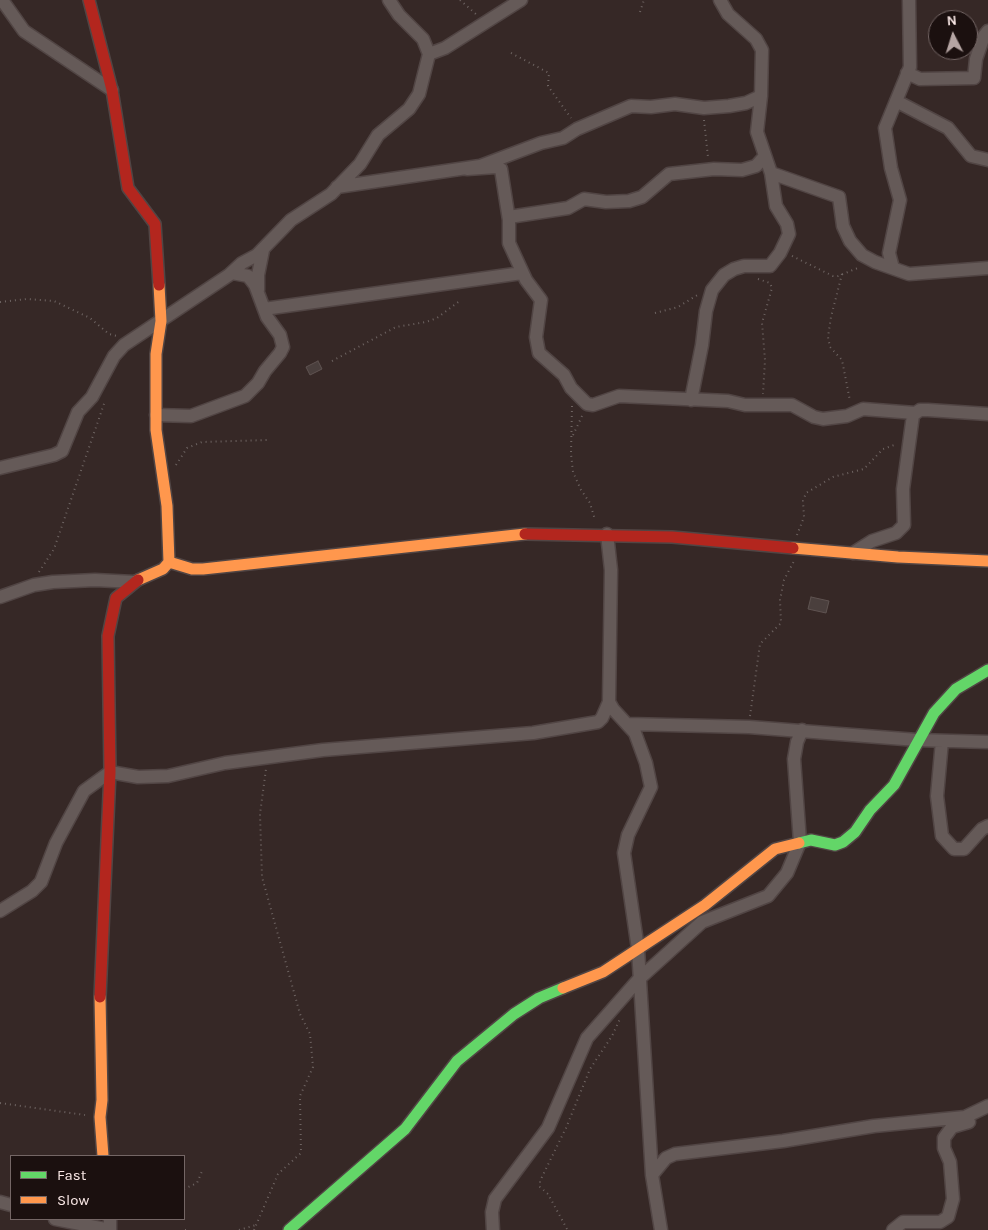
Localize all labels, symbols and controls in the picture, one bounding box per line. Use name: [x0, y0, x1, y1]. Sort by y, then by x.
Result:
north arrow: [928, 10, 978, 60]
text: N: [946, 12, 957, 29]
legend: [10, 1155, 185, 1220]
text: Fast: [57, 1166, 86, 1184]
text: Slow: [57, 1191, 89, 1209]

